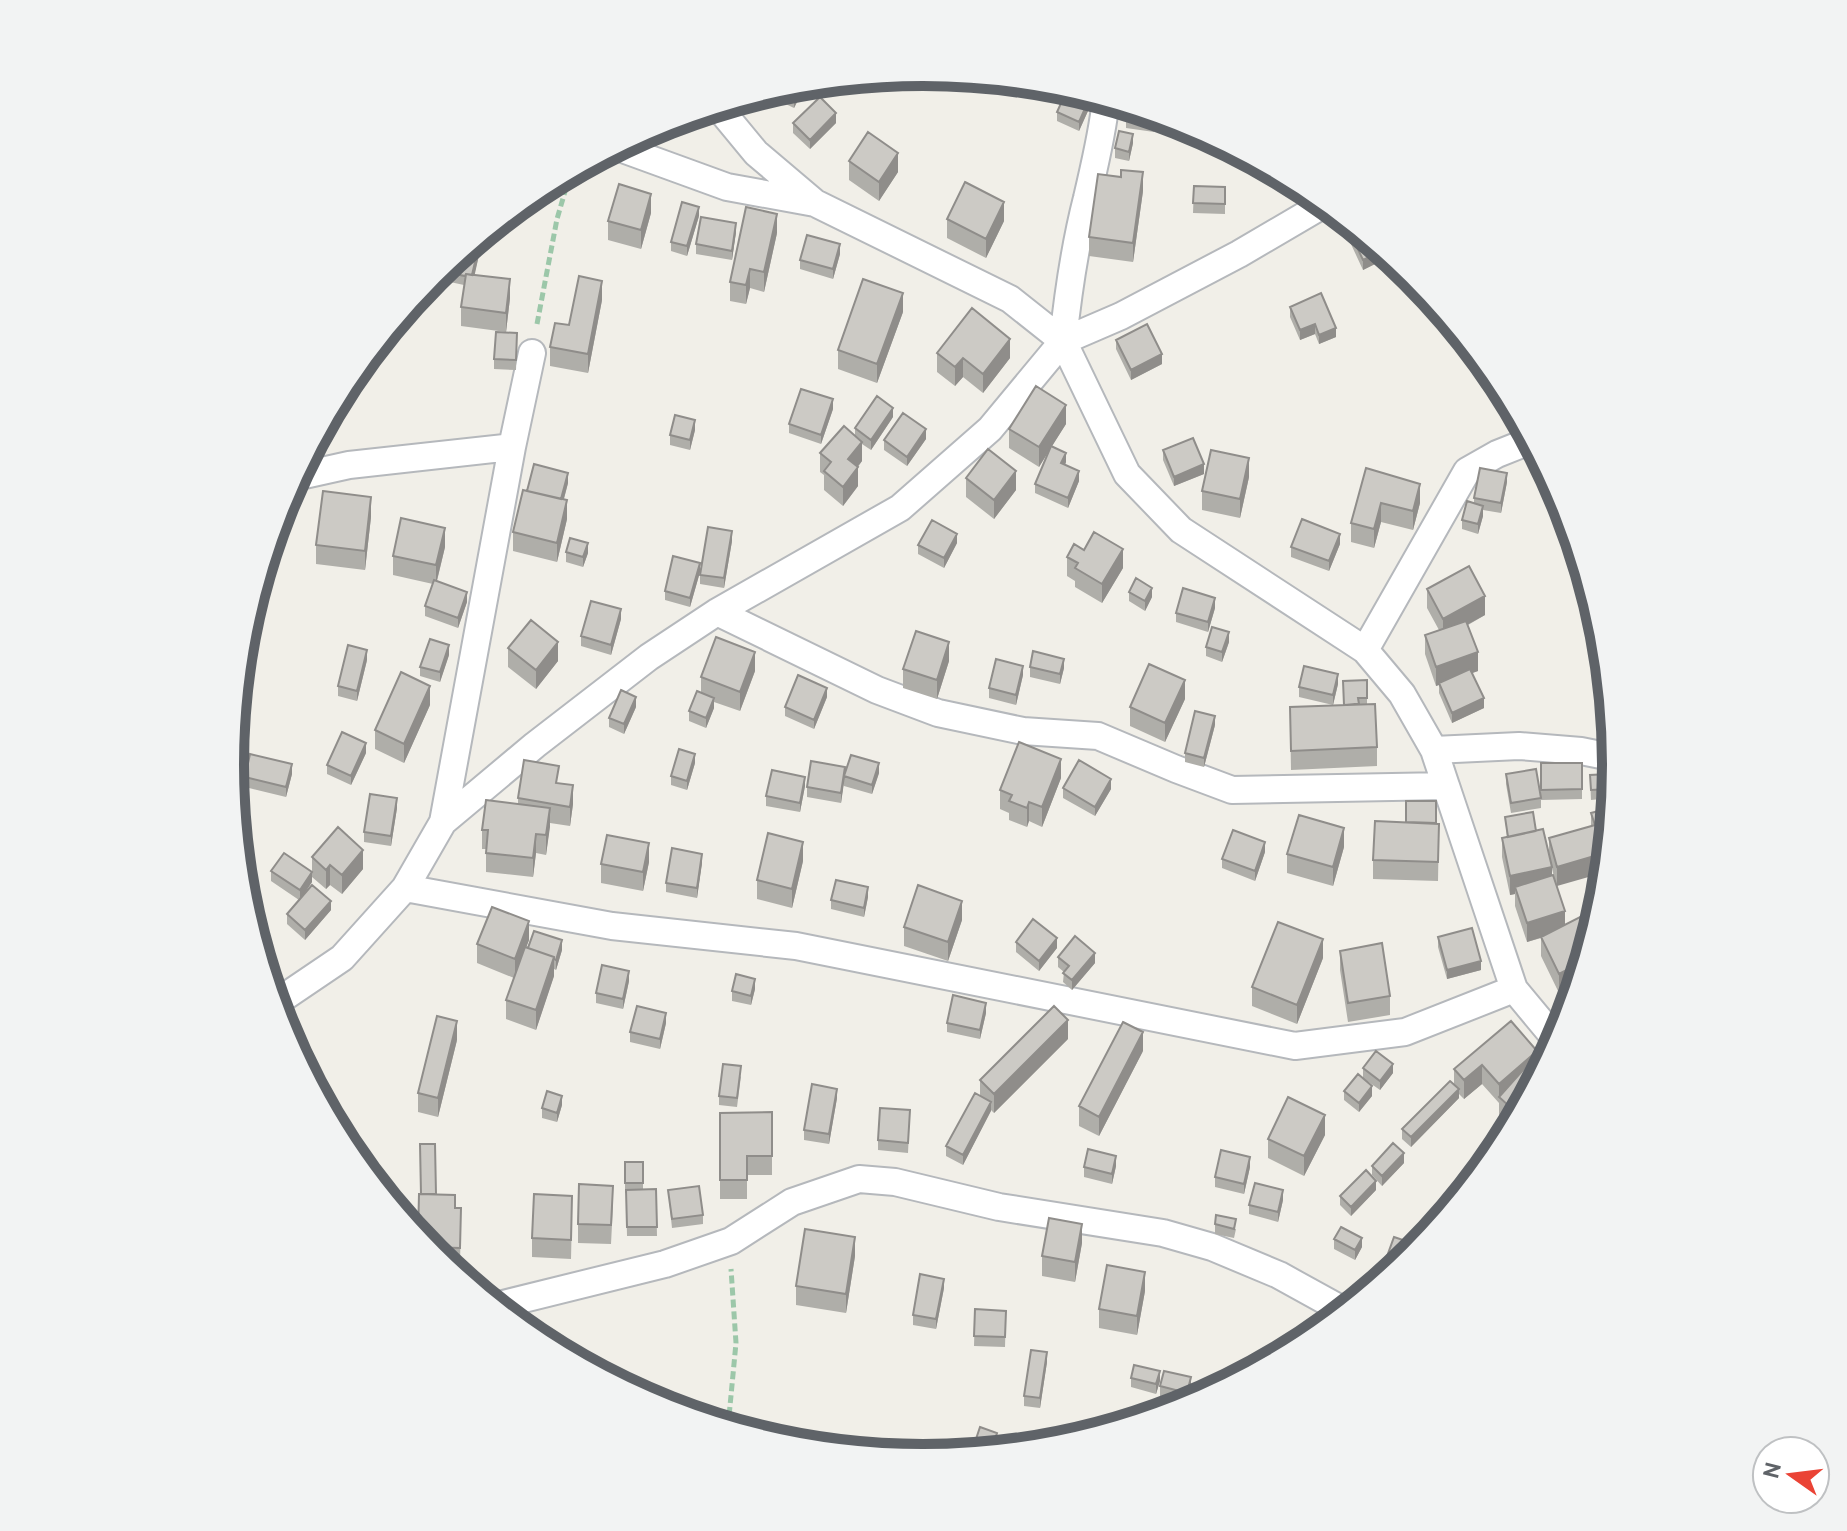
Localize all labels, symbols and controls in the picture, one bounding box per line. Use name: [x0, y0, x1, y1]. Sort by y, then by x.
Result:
north arrow: [1751, 1435, 1831, 1515]
text: N: [1759, 1460, 1789, 1482]

